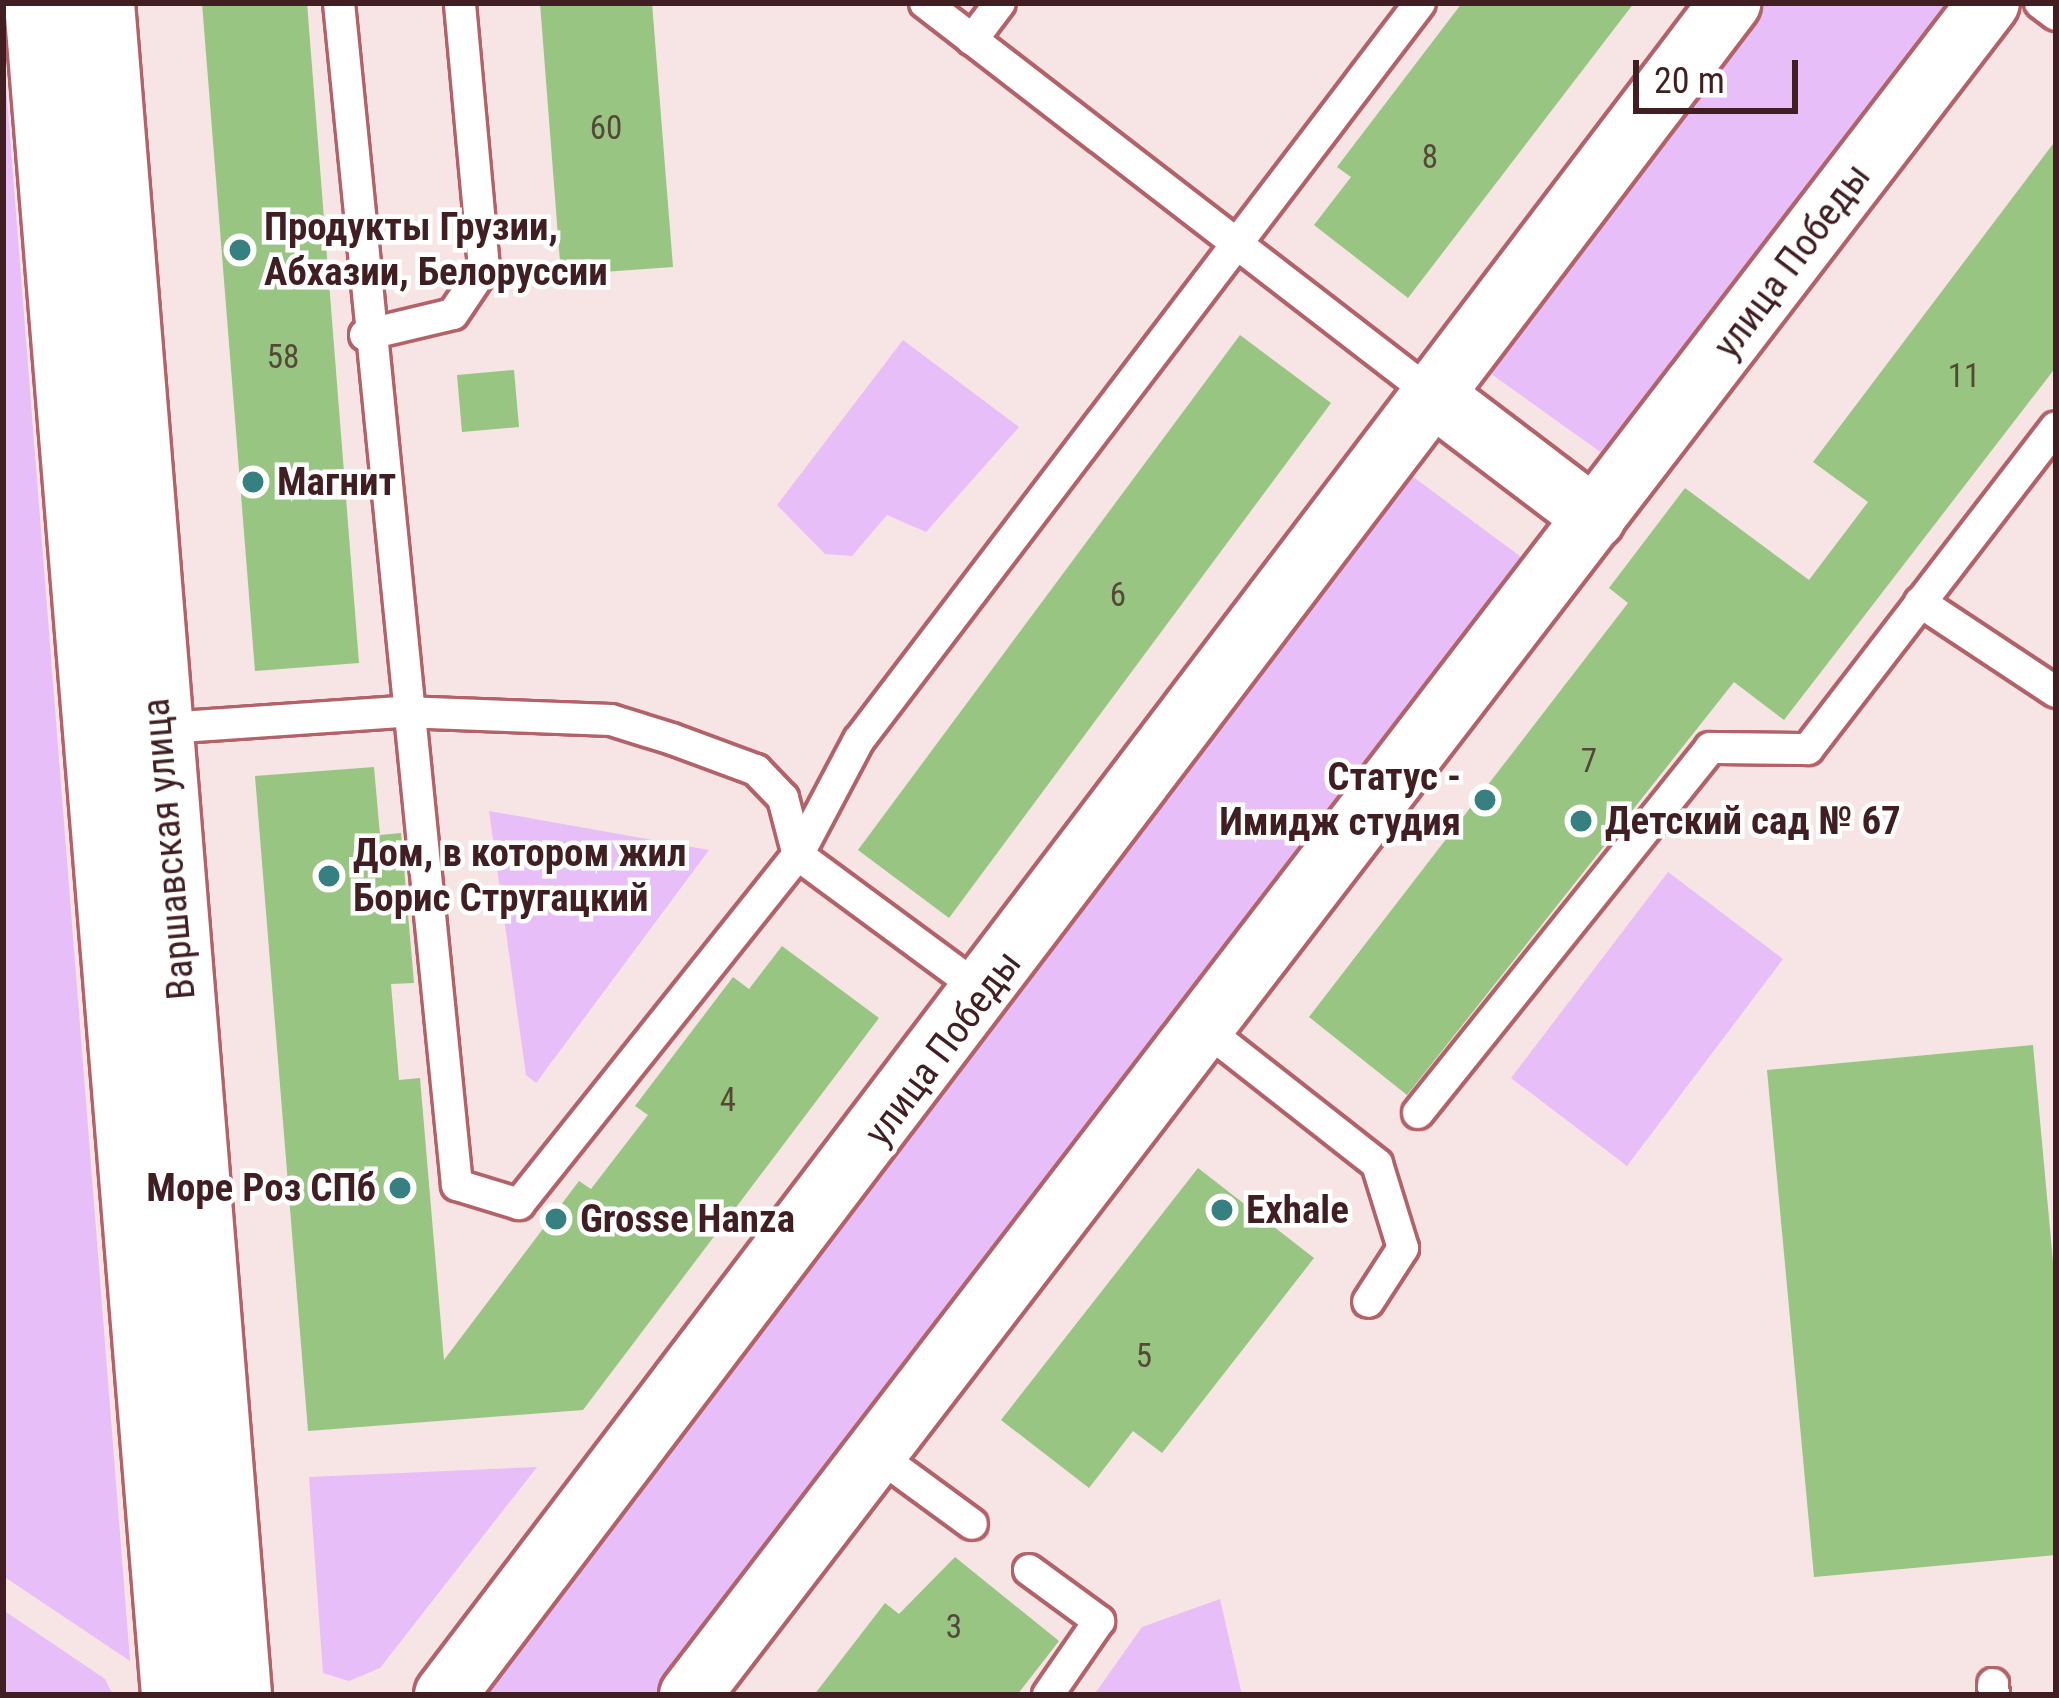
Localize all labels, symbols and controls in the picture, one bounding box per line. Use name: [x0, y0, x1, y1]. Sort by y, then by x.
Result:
scale bar: [1639, 36, 1804, 110]
text: 20 m: [1654, 60, 1725, 102]
house number: 60: [590, 108, 622, 148]
house number: 8: [1422, 137, 1438, 177]
street label: улица Победы: [1704, 154, 1880, 368]
place label: Продукты Грузии, Абхазии, Белоруссии: [264, 205, 608, 296]
marker: Продукты Грузии, Абхазии, Белоруссии: [227, 237, 253, 263]
house number: 58: [267, 337, 299, 377]
house number: 11: [1948, 356, 1980, 396]
place label: Магнит: [277, 459, 396, 505]
marker: Магнит: [240, 469, 266, 495]
house number: 6: [1110, 575, 1126, 615]
street label: Варшавская улица: [133, 696, 205, 1002]
house number: 7: [1581, 741, 1597, 781]
place label: Статус - Имидж студия: [1219, 755, 1461, 846]
marker: Статус - Имидж студия: [1472, 787, 1498, 813]
place label: Детский сад № 67: [1605, 798, 1901, 844]
marker: Детский сад № 67: [1568, 808, 1594, 834]
place label: Дом, в котором жил Борис Стругацкий: [353, 831, 687, 922]
marker: Дом, в котором жил Борис Стругацкий: [316, 863, 342, 889]
street label: улица Победы: [855, 941, 1031, 1155]
house number: 4: [720, 1080, 736, 1120]
place label: Море Роз СПб: [146, 1165, 376, 1211]
marker: Море Роз СПб: [387, 1175, 413, 1201]
place label: Exhale: [1246, 1187, 1349, 1233]
place label: Grosse Hanza: [580, 1196, 795, 1242]
marker: Exhale: [1209, 1197, 1235, 1223]
marker: Grosse Hanza: [543, 1206, 569, 1232]
house number: 5: [1136, 1336, 1152, 1376]
house number: 3: [946, 1607, 962, 1647]

